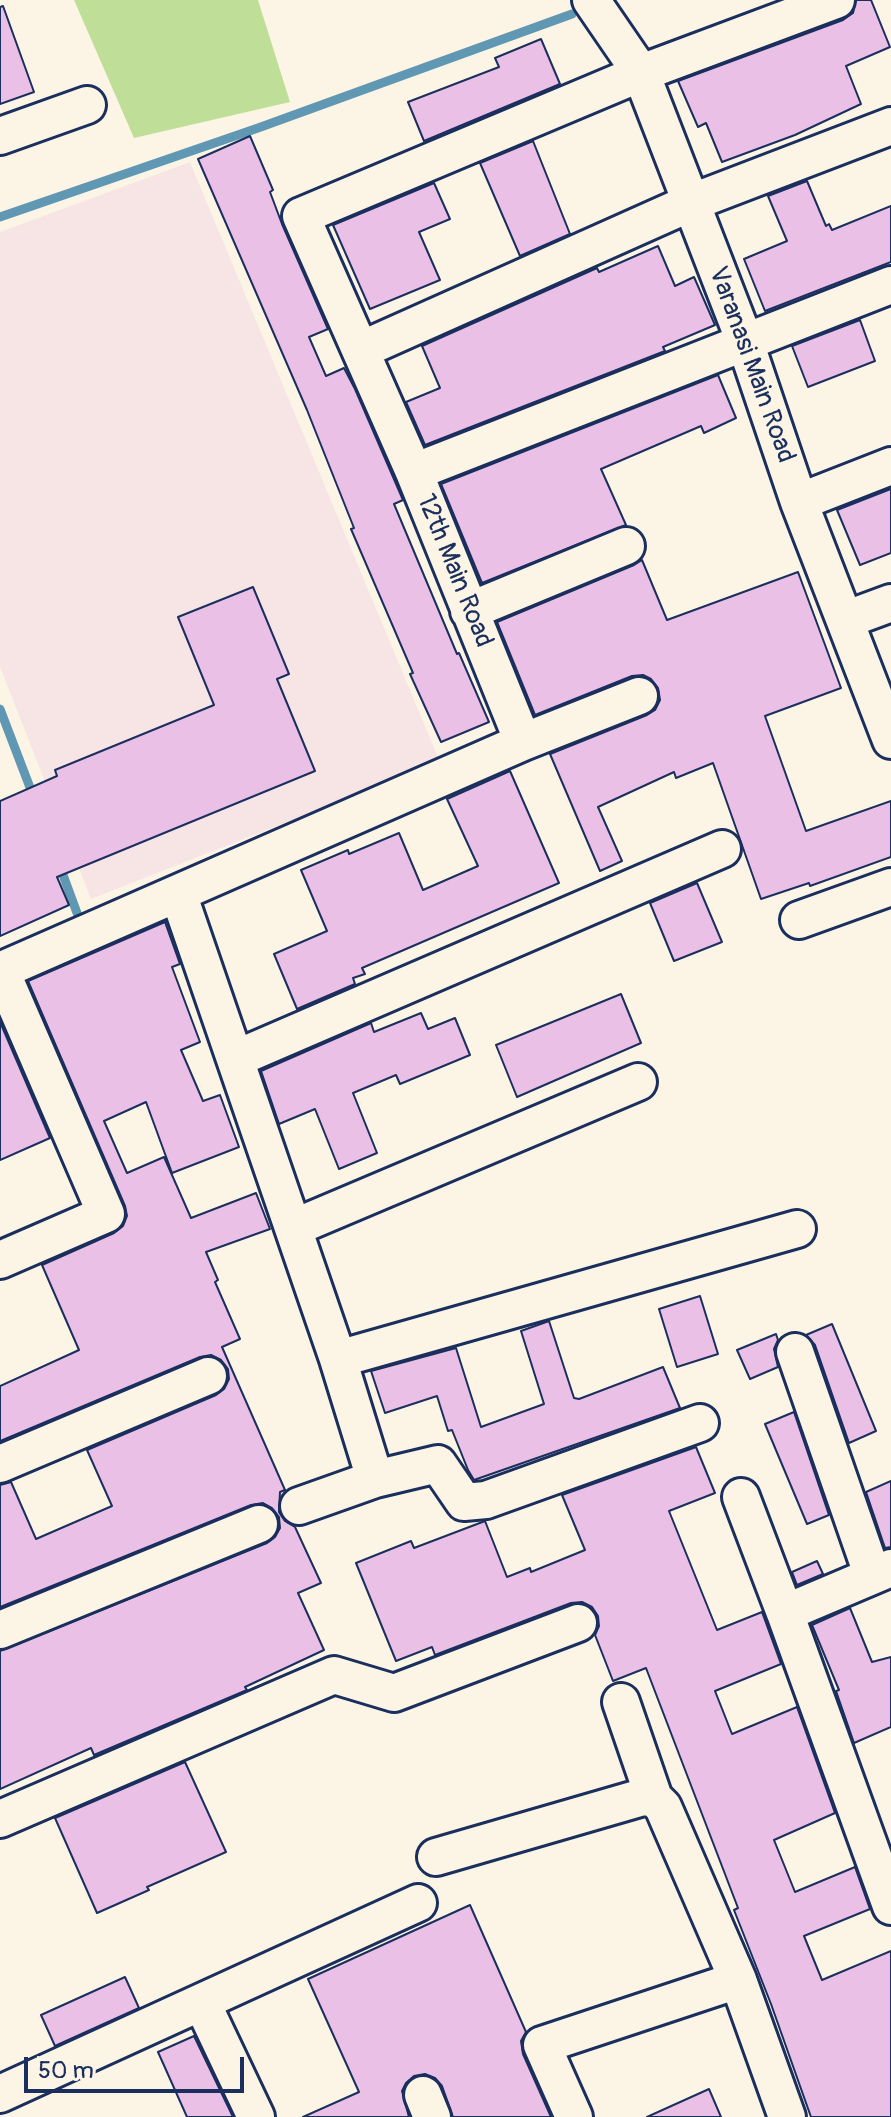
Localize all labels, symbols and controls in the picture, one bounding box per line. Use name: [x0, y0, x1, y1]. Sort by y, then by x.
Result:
street label: Varanasi Main Road: [701, 263, 801, 467]
street label: 12th Main Road: [409, 490, 499, 652]
scale bar: [28, 2041, 248, 2091]
text: 50 m: [38, 2056, 94, 2085]

